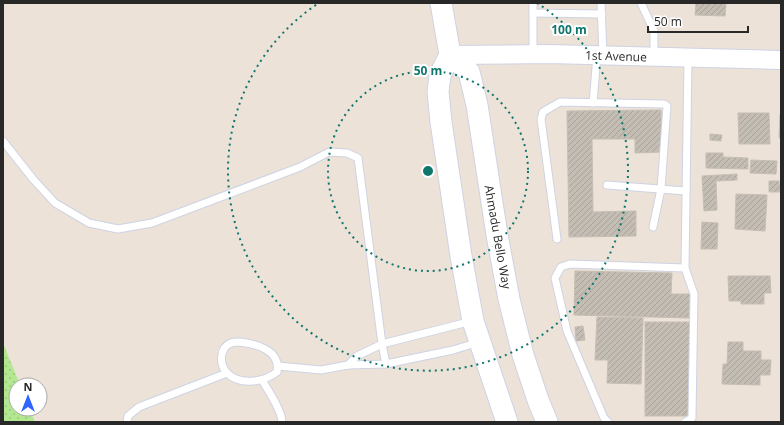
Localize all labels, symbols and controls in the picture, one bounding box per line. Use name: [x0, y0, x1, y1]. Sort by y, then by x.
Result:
scale bar: [648, 8, 748, 34]
text: 50 m: [654, 13, 682, 30]
text: 100 m: [551, 21, 587, 38]
street label: 1st Avenue: [585, 46, 647, 66]
text: 50 m: [414, 62, 442, 79]
centre of rings: [421, 164, 435, 178]
street label: Ahmadu Bello Way: [480, 184, 516, 291]
north arrow: [8, 377, 48, 417]
text: N: [24, 379, 32, 394]

